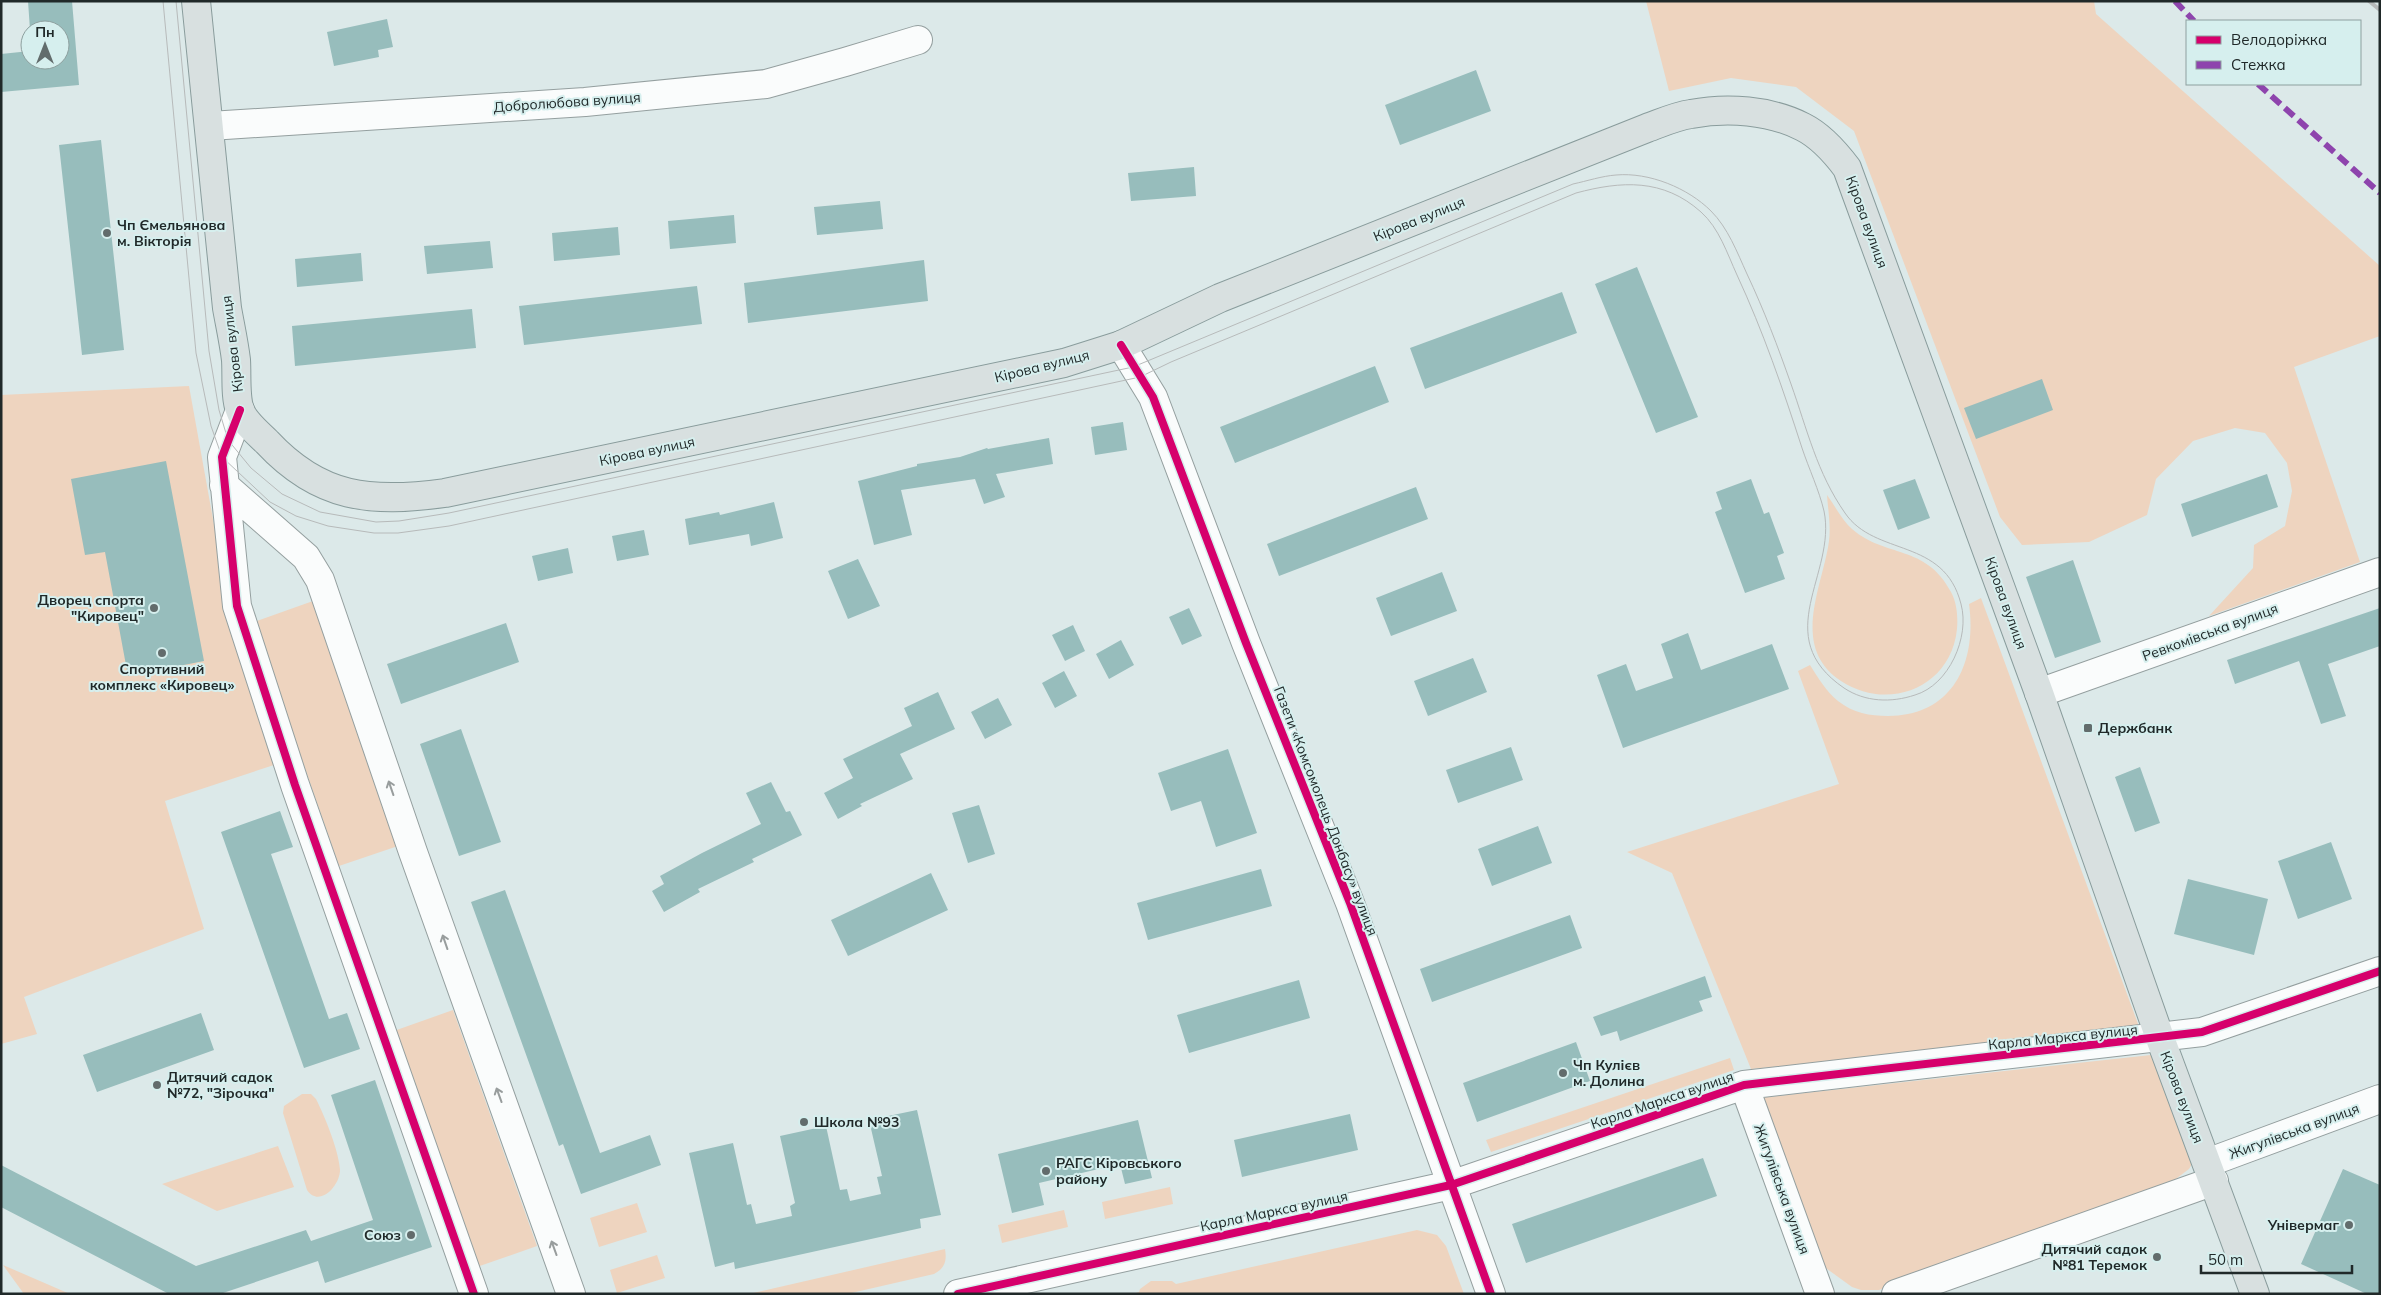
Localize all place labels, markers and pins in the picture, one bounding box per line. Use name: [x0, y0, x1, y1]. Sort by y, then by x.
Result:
place label: Чп Ємельянова м. Вікторія: [117, 216, 225, 250]
marker: Чп Ємельянова м. Вікторія: [101, 227, 113, 239]
place label: Дворец спорта "Кировец": [38, 591, 144, 625]
marker: Дворец спорта "Кировец": [148, 602, 160, 614]
marker: Cпортивний комплекс «Кировец»: [156, 647, 168, 659]
place label: Cпортивний комплекс «Кировец»: [90, 660, 234, 694]
place label: Держбанк: [2098, 719, 2173, 737]
marker: Держбанк: [2082, 722, 2094, 734]
place label: Чп Кулієв м. Долина: [1573, 1056, 1645, 1090]
marker: Чп Кулієв м. Долина: [1557, 1067, 1569, 1079]
place label: Дитячий садок №72, "Зірочка": [167, 1068, 275, 1102]
marker: Дитячий садок №72, "Зірочка": [151, 1079, 163, 1091]
place label: Школа №93: [814, 1113, 899, 1131]
marker: Школа №93: [798, 1116, 810, 1128]
place label: РАГС Кіровського району: [1056, 1154, 1182, 1188]
marker: РАГС Кіровського району: [1040, 1165, 1052, 1177]
place label: Універмаг: [2267, 1216, 2339, 1234]
marker: Універмаг: [2343, 1219, 2355, 1231]
place label: Союз: [364, 1226, 401, 1244]
marker: Союз: [405, 1229, 417, 1241]
place label: Дитячий садок №81 Теремок: [2041, 1240, 2148, 1274]
marker: Дитячий садок №81 Теремок: [2151, 1251, 2163, 1263]

